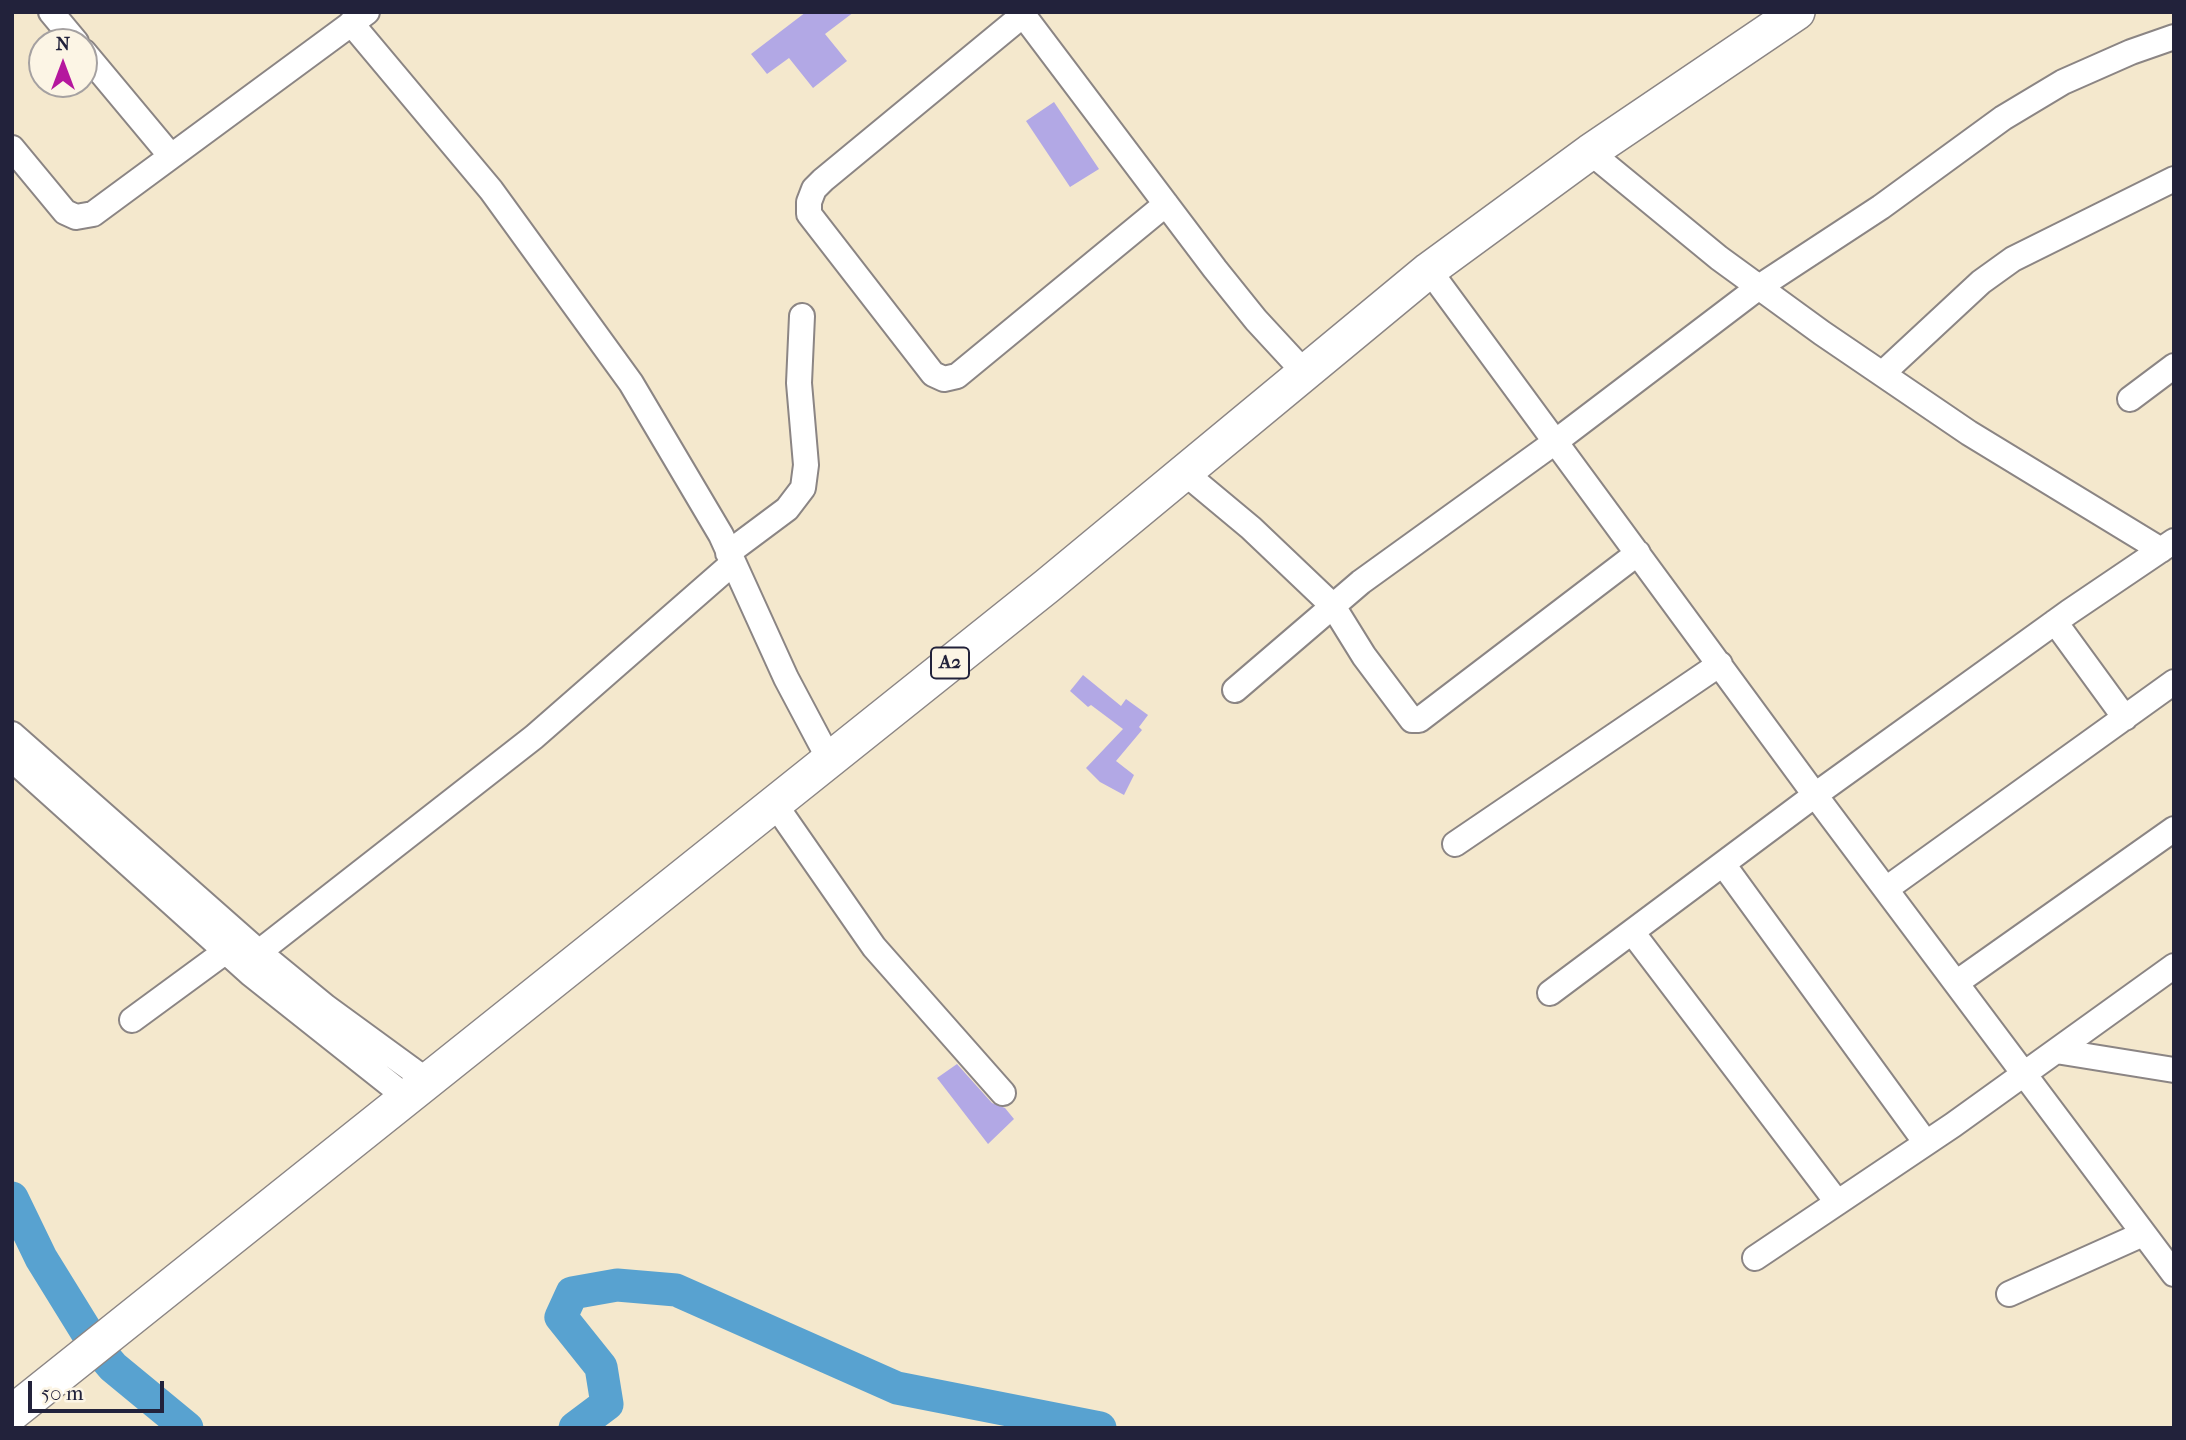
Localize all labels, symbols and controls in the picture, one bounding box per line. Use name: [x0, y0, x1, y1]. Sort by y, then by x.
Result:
north arrow: [28, 28, 98, 98]
text: N: [56, 33, 70, 55]
road number: A2: [931, 648, 969, 678]
scale bar: [32, 1366, 168, 1410]
text: 50 m: [41, 1381, 84, 1405]

